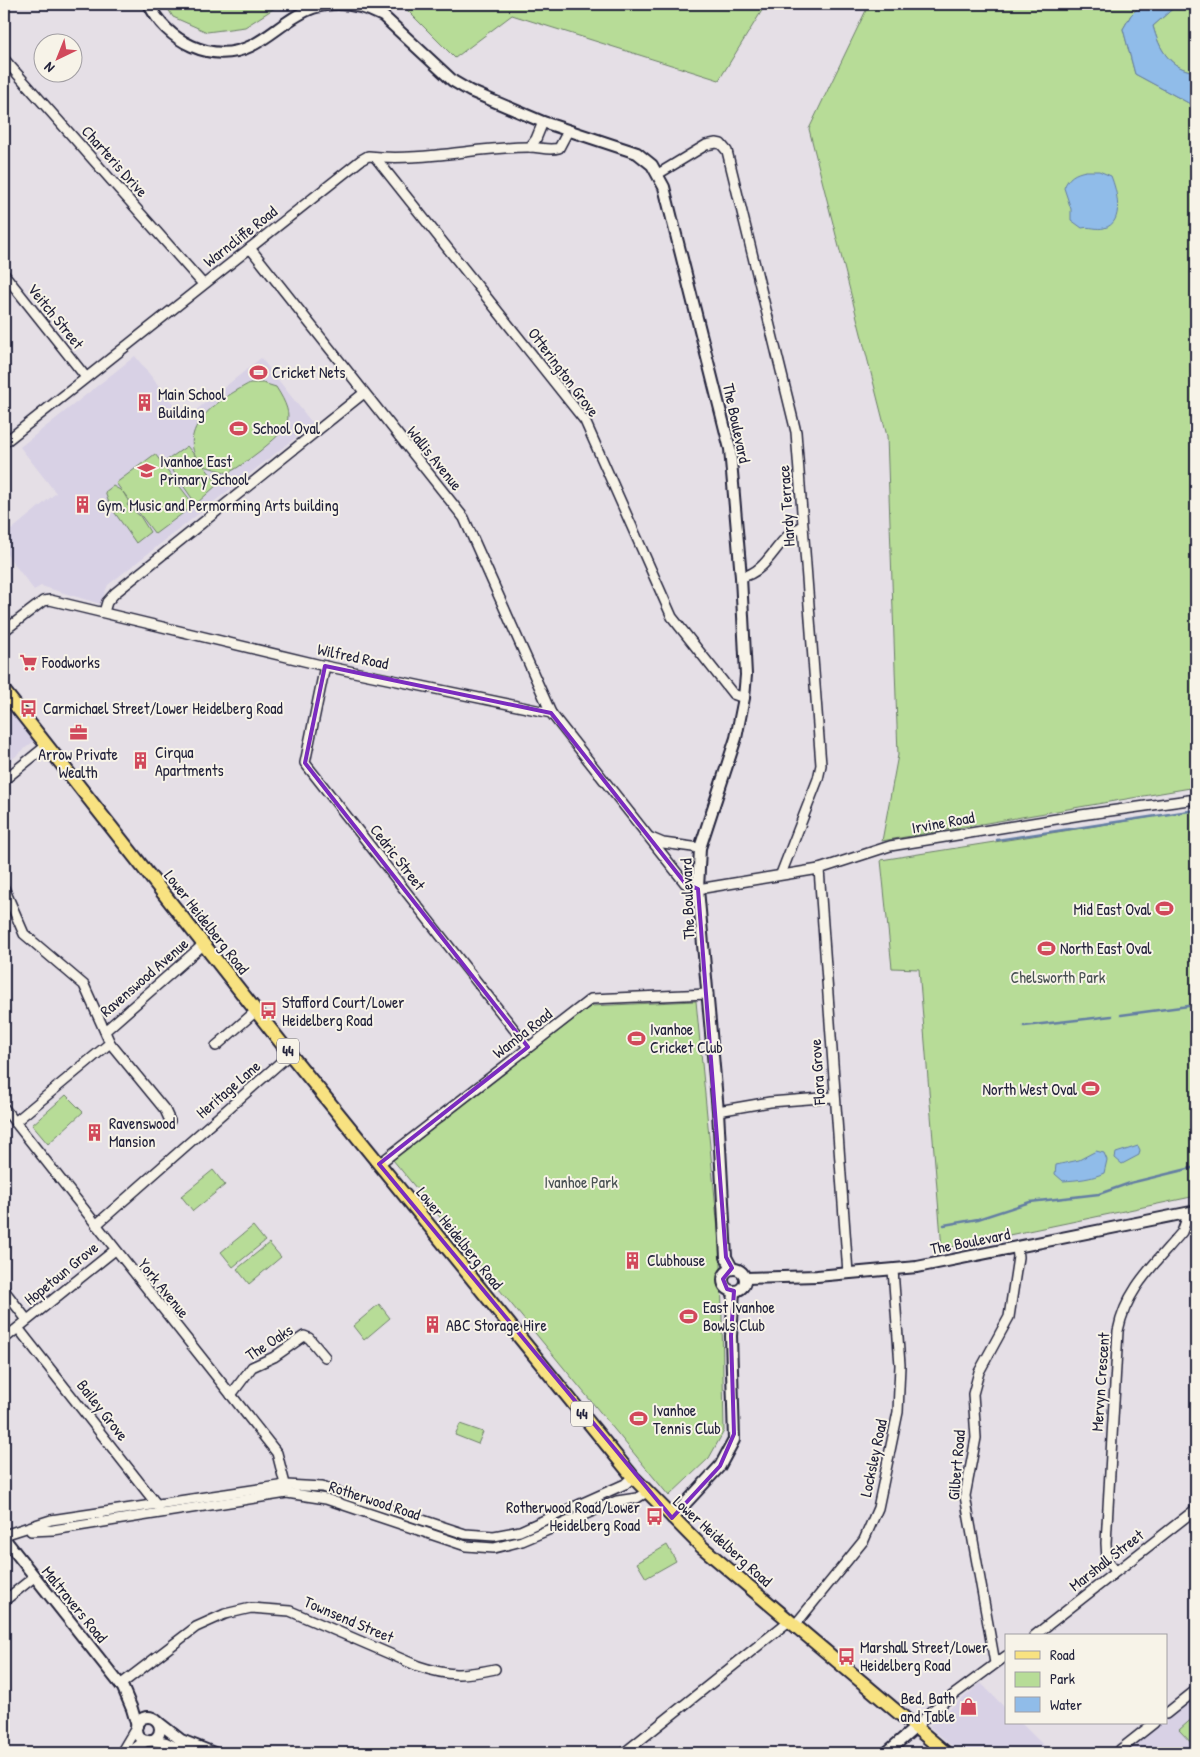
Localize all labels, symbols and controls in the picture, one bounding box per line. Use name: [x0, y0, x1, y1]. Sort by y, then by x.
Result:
north arrow: [32, 32, 82, 82]
text: N: [39, 58, 58, 77]
street label: Charteris Drive: [77, 120, 154, 202]
street label: Warncliffe Road: [198, 200, 282, 272]
street label: Veitch Street: [23, 279, 89, 354]
street label: Otterington Grove: [523, 323, 605, 422]
place label: Cricket Nets: [272, 361, 345, 383]
sports icon: Cricket Nets: [248, 362, 268, 382]
street label: The Boulevard: [718, 381, 756, 465]
place label: Main School Building: [158, 383, 226, 423]
building icon: Main School Building: [134, 393, 154, 413]
place label: School Oval: [253, 417, 321, 439]
sports icon: School Oval: [229, 418, 249, 438]
street label: Wallis Avenue: [402, 421, 468, 495]
place label: Ivanhoe East Primary School: [160, 450, 249, 490]
school or university icon: Ivanhoe East Primary School: [136, 460, 156, 480]
street label: Hardy Terrace: [772, 464, 800, 547]
place label: Gym, Music and Permorming Arts building: [97, 494, 339, 516]
building icon: Gym, Music and Permorming Arts building: [73, 495, 93, 515]
street label: Wilfred Road: [315, 638, 391, 674]
place label: Foodworks: [41, 651, 100, 673]
supermarket icon: Foodworks: [18, 652, 38, 672]
place label: Carmichael Street/Lower Heidelberg Road: [43, 697, 283, 719]
bus stop icon: Carmichael Street/Lower Heidelberg Road: [19, 698, 39, 718]
office icon: Arrow Private Wealth: [68, 723, 88, 743]
place label: Cirqua Apartments: [155, 741, 224, 781]
place label: Arrow Private Wealth: [38, 743, 118, 783]
building icon: Cirqua Apartments: [131, 751, 151, 771]
street label: Irvine Road: [910, 806, 976, 838]
street label: Cedric Street: [365, 819, 431, 895]
street label: The Boulevard: [675, 858, 699, 940]
street label: Lower Heidelberg Road: [159, 865, 255, 979]
place label: Mid East Oval: [1073, 898, 1152, 920]
sports icon: Mid East Oval: [1155, 899, 1175, 919]
street label: Ravenswood Avenue: [95, 932, 193, 1022]
place label: North East Oval: [1060, 937, 1152, 959]
sports icon: North East Oval: [1036, 938, 1056, 958]
park label: Chelsworth Park: [1011, 966, 1106, 988]
place label: Stafford Court/Lower Heidelberg Road: [282, 991, 404, 1031]
bus stop icon: Stafford Court/Lower Heidelberg Road: [258, 1001, 278, 1021]
street label: Wamba Road: [488, 1003, 556, 1063]
place label: Ivanhoe Cricket Club: [650, 1018, 723, 1058]
sports icon: Ivanhoe Cricket Club: [626, 1028, 646, 1048]
road number: 44: [277, 1038, 299, 1064]
street label: Flora Grove: [804, 1038, 830, 1107]
street label: Heritage Lane: [191, 1055, 265, 1123]
place label: North West Oval: [983, 1078, 1078, 1100]
sports icon: North West Oval: [1081, 1079, 1101, 1099]
place label: Ravenswood Mansion: [109, 1112, 175, 1152]
building icon: Ravenswood Mansion: [85, 1122, 105, 1142]
park label: Ivanhoe Park: [544, 1171, 618, 1193]
street label: Lower Heidelberg Road: [412, 1182, 508, 1294]
street label: The Boulevard: [928, 1222, 1012, 1260]
street label: Hopetoun Grove: [19, 1236, 103, 1310]
place label: Clubhouse: [647, 1249, 706, 1271]
building icon: Clubhouse: [623, 1250, 643, 1270]
street label: York Avenue: [133, 1254, 195, 1323]
place label: East Ivanhoe Bowls Club: [703, 1296, 776, 1336]
sports icon: East Ivanhoe Bowls Club: [679, 1306, 699, 1326]
place label: ABC Storage Hire: [446, 1314, 547, 1336]
building icon: ABC Storage Hire: [422, 1315, 442, 1335]
street label: The Oaks: [241, 1319, 297, 1365]
street label: Mervyn Crescent: [1086, 1331, 1114, 1432]
street label: Bailey Grove: [72, 1375, 134, 1446]
place label: Ivanhoe Tennis Club: [653, 1399, 721, 1439]
road number: 44: [571, 1402, 593, 1426]
sports icon: Ivanhoe Tennis Club: [629, 1409, 649, 1429]
street label: Locksley Road: [854, 1417, 892, 1499]
street label: Gilbert Road: [942, 1429, 970, 1501]
street label: Rotherwood Road: [326, 1475, 424, 1525]
street label: Lower Heidelberg Road: [669, 1491, 777, 1591]
place label: Rotherwood Road/Lower Heidelberg Road: [506, 1496, 640, 1536]
bus stop icon: Rotherwood Road/Lower Heidelberg Road: [644, 1506, 664, 1526]
street label: Marshall Street: [1064, 1524, 1148, 1596]
street label: Maltravers Road: [37, 1561, 113, 1647]
street label: Townsend Street: [301, 1590, 398, 1648]
legend: [1005, 1634, 1168, 1724]
place label: Marshall Street/Lower Heidelberg Road: [860, 1636, 988, 1676]
text: Road: [1050, 1644, 1075, 1665]
bus stop icon: Marshall Street/Lower Heidelberg Road: [836, 1646, 856, 1666]
text: Park: [1050, 1668, 1075, 1689]
place label: Bed, Bath and Table: [901, 1687, 956, 1727]
text: Water: [1050, 1694, 1082, 1715]
shop icon: Bed, Bath and Table: [959, 1697, 979, 1717]

